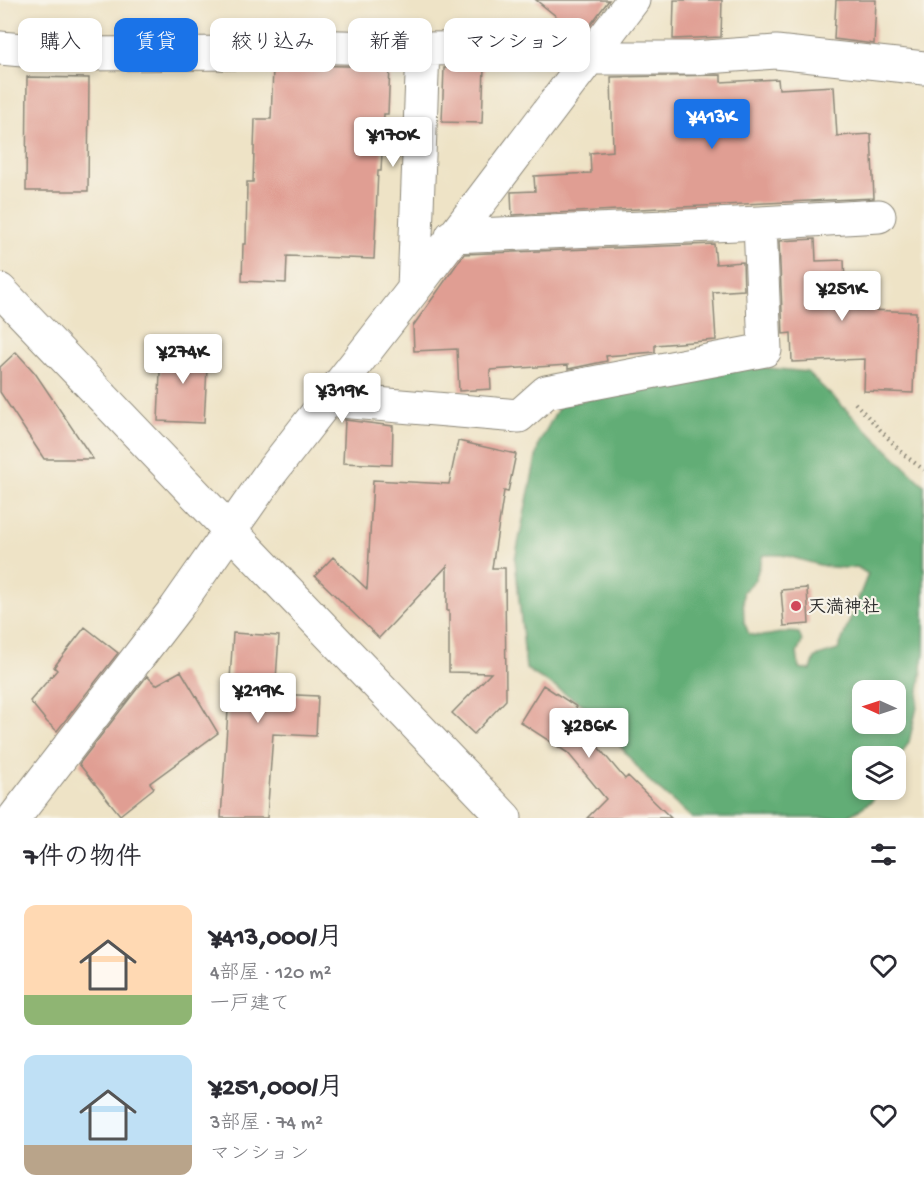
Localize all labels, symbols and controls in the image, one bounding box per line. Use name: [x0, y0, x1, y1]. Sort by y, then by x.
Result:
chip: 購入: [18, 18, 102, 72]
chip: 賃貸: [114, 18, 198, 72]
chip: 絞り込み: [210, 18, 336, 72]
chip: 新着: [348, 18, 432, 72]
chip: マンション: [444, 18, 590, 72]
pin: ¥413K: [670, 99, 754, 150]
text: ¥413K: [688, 107, 736, 130]
pin: ¥170K: [351, 117, 435, 168]
text: ¥170K: [368, 125, 418, 148]
pin: ¥251K: [800, 271, 884, 322]
text: ¥251K: [818, 279, 866, 302]
pin: ¥274K: [141, 334, 225, 385]
text: ¥274K: [158, 342, 208, 365]
pin: ¥319K: [300, 373, 384, 424]
text: ¥319K: [318, 381, 366, 404]
place label: 天満神社: [808, 597, 880, 619]
marker: 天満神社: [789, 599, 803, 613]
pin: ¥219K: [216, 673, 300, 724]
north arrow: [852, 680, 906, 734]
map controls: [852, 680, 906, 800]
text: ¥219K: [234, 681, 282, 704]
pin: ¥286K: [547, 708, 631, 759]
text: ¥286K: [563, 716, 615, 739]
button: layers: [852, 746, 906, 800]
icon: filters: [867, 838, 900, 871]
text: 7件の物件: [24, 844, 142, 875]
text: ¥413,000/月: [210, 924, 343, 955]
icon: home: [72, 929, 144, 1001]
icon: heart: [867, 949, 900, 982]
text: 4部屋 · 120 m²: [210, 963, 331, 986]
text: 一戸建て: [210, 994, 290, 1017]
text: ¥251,000/月: [210, 1074, 344, 1105]
icon: home: [72, 1079, 144, 1151]
icon: heart: [867, 1099, 900, 1132]
text: 3部屋 · 74 m²: [210, 1113, 323, 1136]
text: マンション: [210, 1144, 309, 1167]

